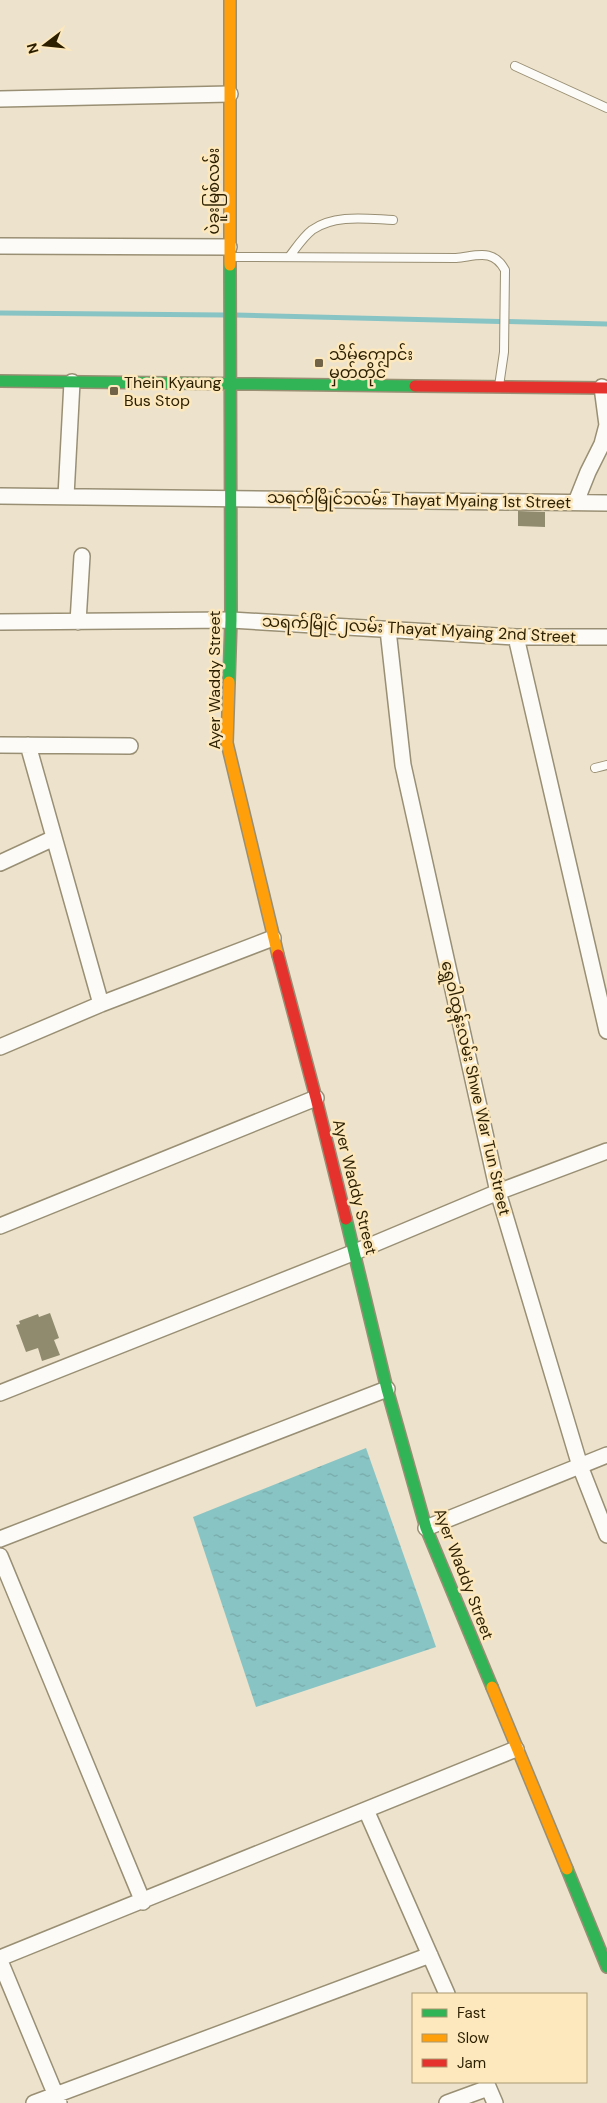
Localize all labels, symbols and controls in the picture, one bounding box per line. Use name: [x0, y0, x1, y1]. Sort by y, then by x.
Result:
north arrow: [20, 20, 70, 70]
text: N: [22, 41, 43, 56]
street label: ပဲခူးမြစ်လမ်း: [202, 148, 228, 234]
place label: သိမ်ကျောင်း မှတ်တိုင်: [329, 343, 413, 387]
marker: သိမ်ကျောင်း မှတ်တိုင်: [313, 357, 325, 369]
place label: Thein Kyaung Bus Stop: [124, 372, 222, 411]
marker: Thein Kyaung Bus Stop: [108, 385, 120, 397]
street label: သရက်မြိုင်၁လမ်း Thayat Myaing 1st Street: [267, 486, 571, 516]
street label: သရက်မြိုင်၂လမ်း Thayat Myaing 2nd Street: [261, 609, 577, 651]
street label: Ayer Waddy Street: [204, 610, 225, 750]
street label: ရွှေဝါထွန်းလမ်း Shwe War Tun Street: [434, 958, 517, 1218]
street label: Ayer Waddy Street: [328, 1117, 382, 1257]
street label: Ayer Waddy Street: [429, 1505, 499, 1643]
legend: [412, 1993, 587, 2083]
text: Fast: [457, 2003, 486, 2023]
text: Slow: [457, 2028, 490, 2048]
text: Jam: [457, 2053, 486, 2073]

